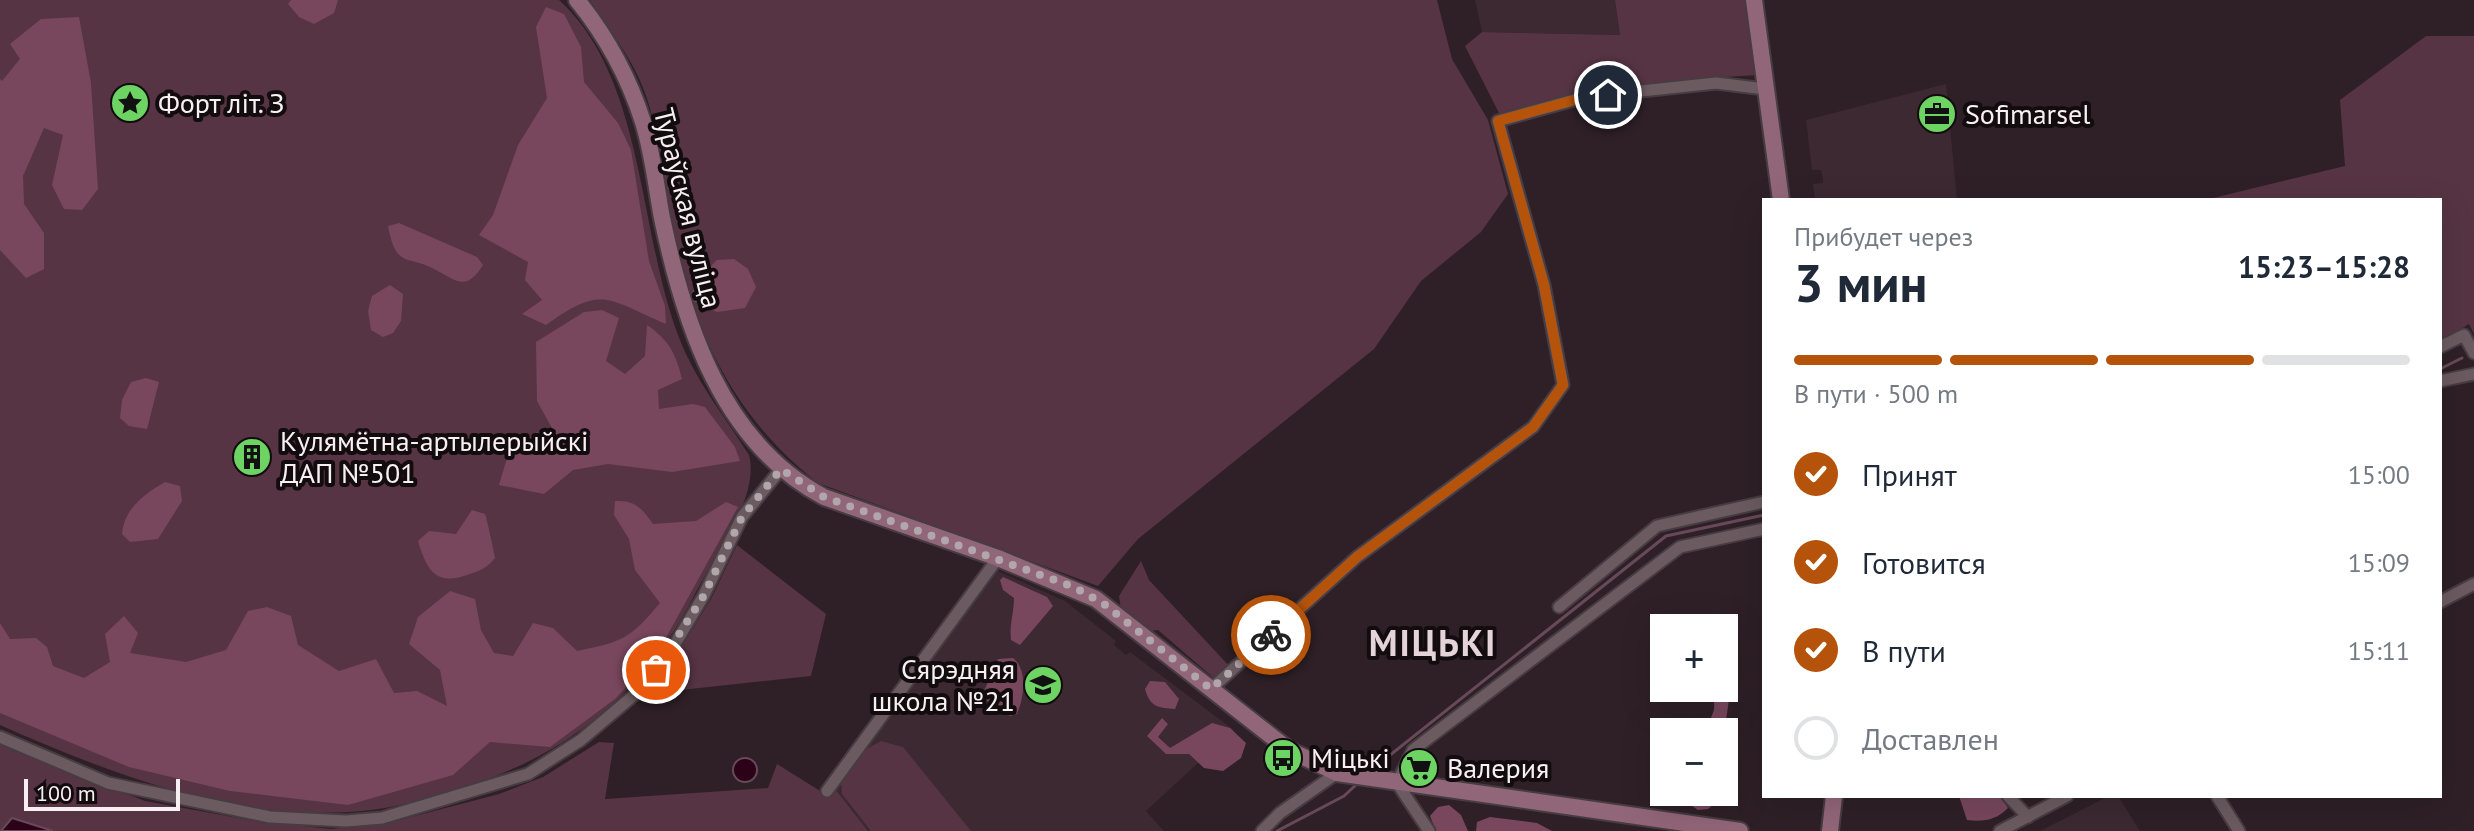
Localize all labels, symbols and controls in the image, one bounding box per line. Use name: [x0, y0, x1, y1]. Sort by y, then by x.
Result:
pin: [1574, 61, 1642, 129]
icon: home: [1586, 73, 1630, 117]
place icon: Форт літ. З: [109, 82, 151, 124]
place label: Форт літ. З: [158, 84, 284, 121]
office icon: Sofimarsel: [1916, 93, 1958, 135]
place label: Sofimarsel: [1965, 95, 2090, 132]
street label: Тураўская вуліца: [646, 104, 731, 312]
text: Прибудет через: [1794, 220, 1973, 253]
text: 15:23–15:28: [2238, 247, 2410, 286]
text: 3 мин: [1794, 249, 1928, 316]
text: В пути · 500 m: [1794, 377, 1958, 410]
place label: Кулямётна-артылерыйскі ДАП №501: [280, 422, 589, 491]
building icon: Кулямётна-артылерыйскі ДАП №501: [231, 436, 273, 478]
icon: check: [1794, 452, 1838, 496]
text: Принят: [1862, 455, 1957, 494]
text: 15:00: [2348, 458, 2410, 491]
icon: check: [1794, 540, 1838, 584]
text: Готовится: [1862, 543, 1986, 582]
text: 15:09: [2348, 546, 2410, 579]
courier: [1231, 595, 1311, 675]
icon: bike: [1249, 613, 1293, 657]
map controls: [1650, 614, 1738, 806]
button: +: [1650, 614, 1738, 702]
district label: МІЦЬКІ: [1369, 619, 1497, 666]
icon: check: [1794, 628, 1838, 672]
text: В пути: [1862, 631, 1946, 670]
text: 15:11: [2348, 634, 2410, 667]
pin: [622, 636, 690, 704]
icon: bag: [634, 648, 678, 692]
place label: Сярэдняя школа №21: [872, 650, 1015, 719]
school or university icon: Сярэдняя школа №21: [1022, 664, 1064, 706]
button: −: [1650, 718, 1738, 806]
text: Доставлен: [1862, 719, 1999, 758]
bus stop icon: Міцькі: [1262, 737, 1304, 779]
place label: Міцькі: [1311, 739, 1390, 776]
supermarket icon: Валерия: [1398, 747, 1440, 789]
place label: Валерия: [1447, 749, 1549, 786]
scale bar: [24, 775, 180, 811]
text: 100 m: [36, 779, 96, 807]

